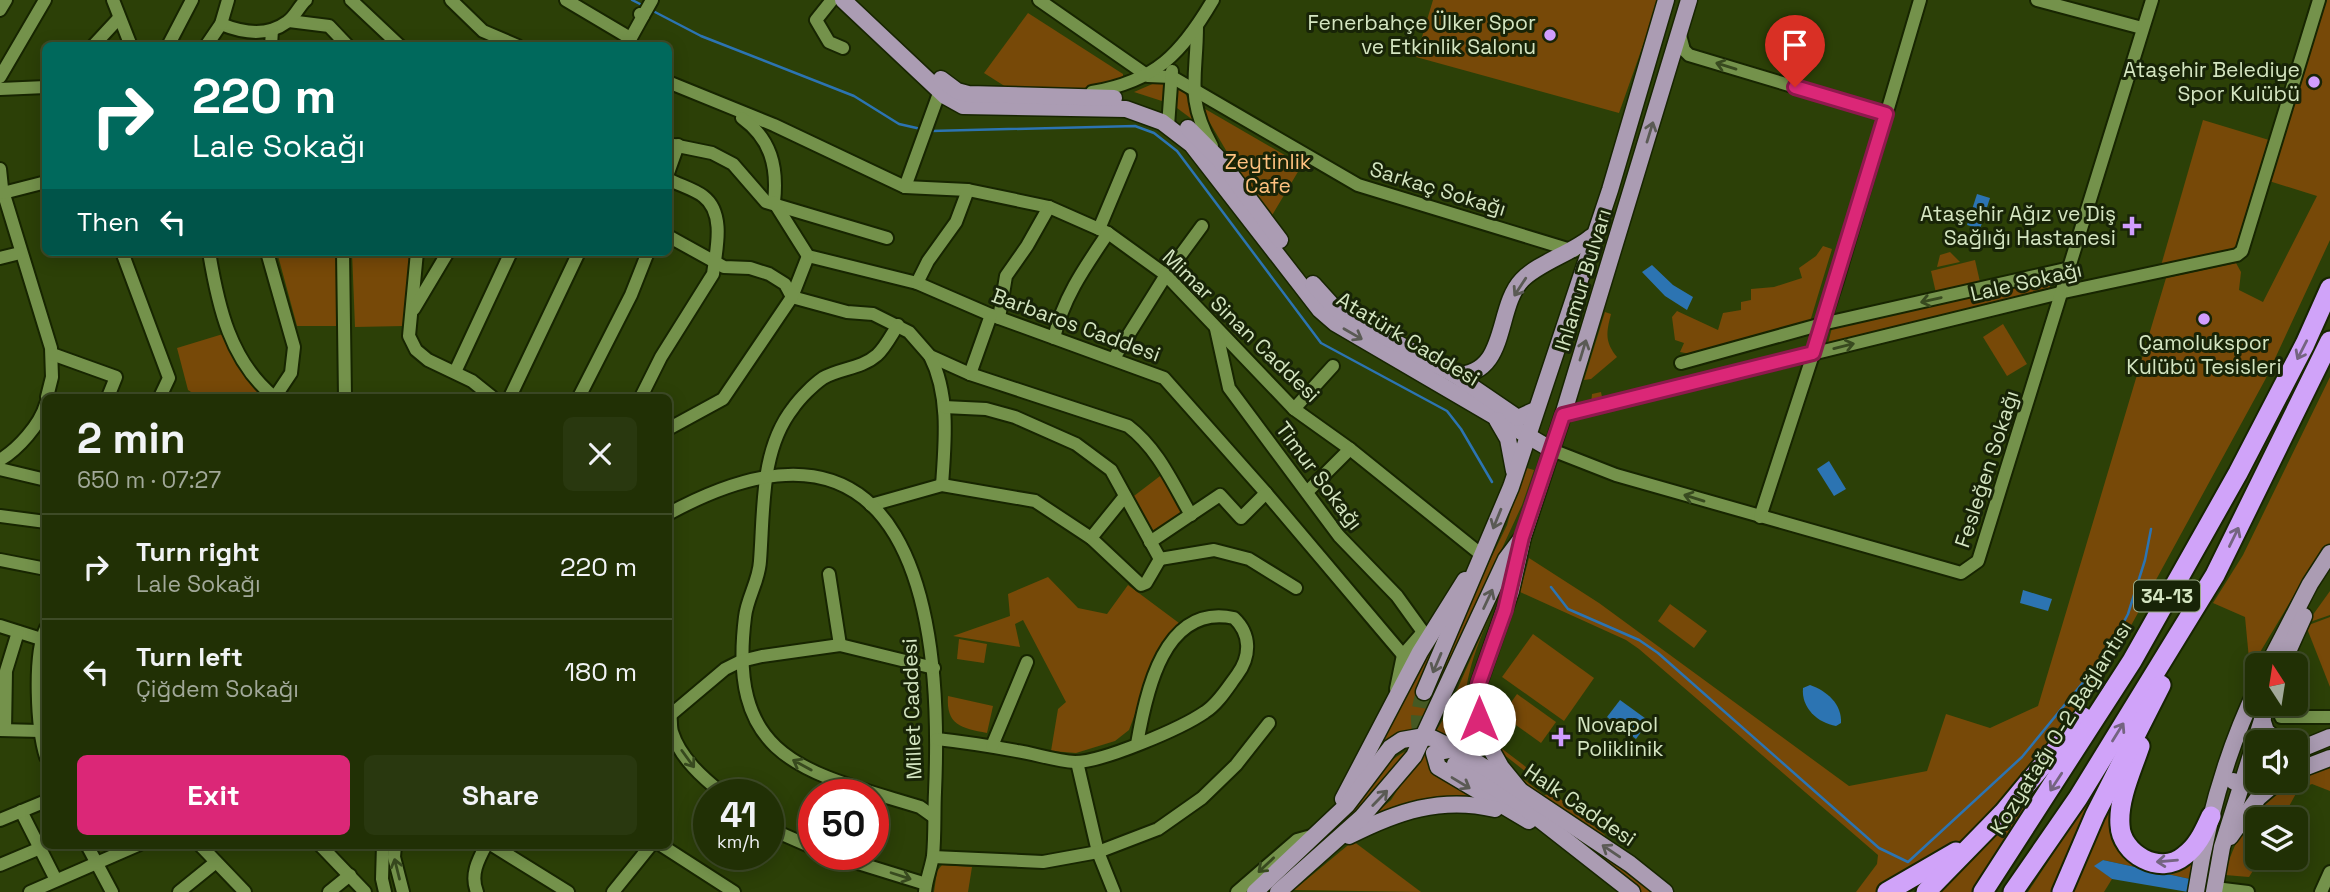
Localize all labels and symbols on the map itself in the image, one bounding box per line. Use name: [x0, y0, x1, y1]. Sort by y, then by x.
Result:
place label: Fenerbahçe Ülker Spor ve Etkinlik Salonu: [1307, 9, 1536, 60]
pin: [1765, 15, 1825, 87]
marker: Fenerbahçe Ülker Spor ve Etkinlik Salonu: [1542, 27, 1558, 43]
place label: Ataşehir Belediye Spor Kulübü: [2123, 56, 2300, 107]
one-way arrow: [1716, 59, 1738, 72]
marker: Ataşehir Belediye Spor Kulübü: [2306, 74, 2322, 90]
one-way arrow: [1645, 121, 1658, 143]
park label: Zeytinlik Cafe: [1225, 148, 1311, 199]
street label: Sarkaç Sokağı: [1367, 155, 1510, 222]
place label: Ataşehir Ağız ve Diş Sağlığı Hastanesi: [1920, 200, 2116, 251]
street label: Ihlamur Bulvarı: [1548, 205, 1617, 354]
marker: Ataşehir Ağız ve Diş Sağlığı Hastanesi: [2122, 216, 2142, 236]
street label: Mimar Sinan Caddesi: [1157, 243, 1326, 408]
street label: Lale Sokağı: [1967, 256, 2084, 307]
one-way arrow: [1512, 276, 1526, 296]
street label: Barbaros Caddesi: [988, 282, 1164, 368]
street label: Atatürk Caddesi: [1332, 285, 1485, 392]
one-way arrow: [1920, 293, 1943, 307]
marker: Çamolukspor Kulübü Tesisleri: [2196, 311, 2212, 327]
one-way arrow: [1342, 327, 1362, 341]
place label: Çamolukspor Kulübü Tesisleri: [2126, 329, 2282, 380]
one-way arrow: [1832, 338, 1854, 351]
one-way arrow: [1578, 339, 1591, 361]
one-way arrow: [2294, 339, 2308, 360]
street label: Fesleğen Sokağı: [1948, 387, 2025, 551]
street label: Timur Sokağı: [1270, 416, 1369, 535]
one-way arrow: [1684, 490, 1706, 503]
one-way arrow: [1490, 508, 1503, 529]
one-way arrow: [2227, 527, 2241, 548]
road number: 34-13: [2134, 580, 2200, 611]
one-way arrow: [1482, 589, 1495, 610]
street label: Kozyatağı O-2 Bağlantısı: [1984, 616, 2138, 840]
street label: Millet Caddesi: [896, 638, 927, 780]
one-way arrow: [1430, 652, 1443, 673]
north arrow: [2245, 653, 2308, 716]
position arrow: [1442, 682, 1516, 756]
place label: Novapol Poliklinik: [1577, 711, 1663, 762]
one-way arrow: [2111, 723, 2125, 743]
marker: Novapol Poliklinik: [1551, 727, 1571, 747]
one-way arrow: [681, 749, 695, 768]
street label: Halk Caddesi: [1519, 757, 1641, 852]
one-way arrow: [792, 758, 813, 771]
one-way arrow: [2048, 771, 2062, 791]
one-way arrow: [1450, 776, 1470, 790]
speed limit sign: 50: [798, 779, 889, 870]
one-way arrow: [1371, 790, 1388, 807]
one-way arrow: [1602, 844, 1621, 858]
one-way arrow: [2156, 855, 2179, 868]
one-way arrow: [1257, 857, 1275, 873]
one-way arrow: [390, 858, 403, 881]
one-way arrow: [889, 870, 911, 883]

